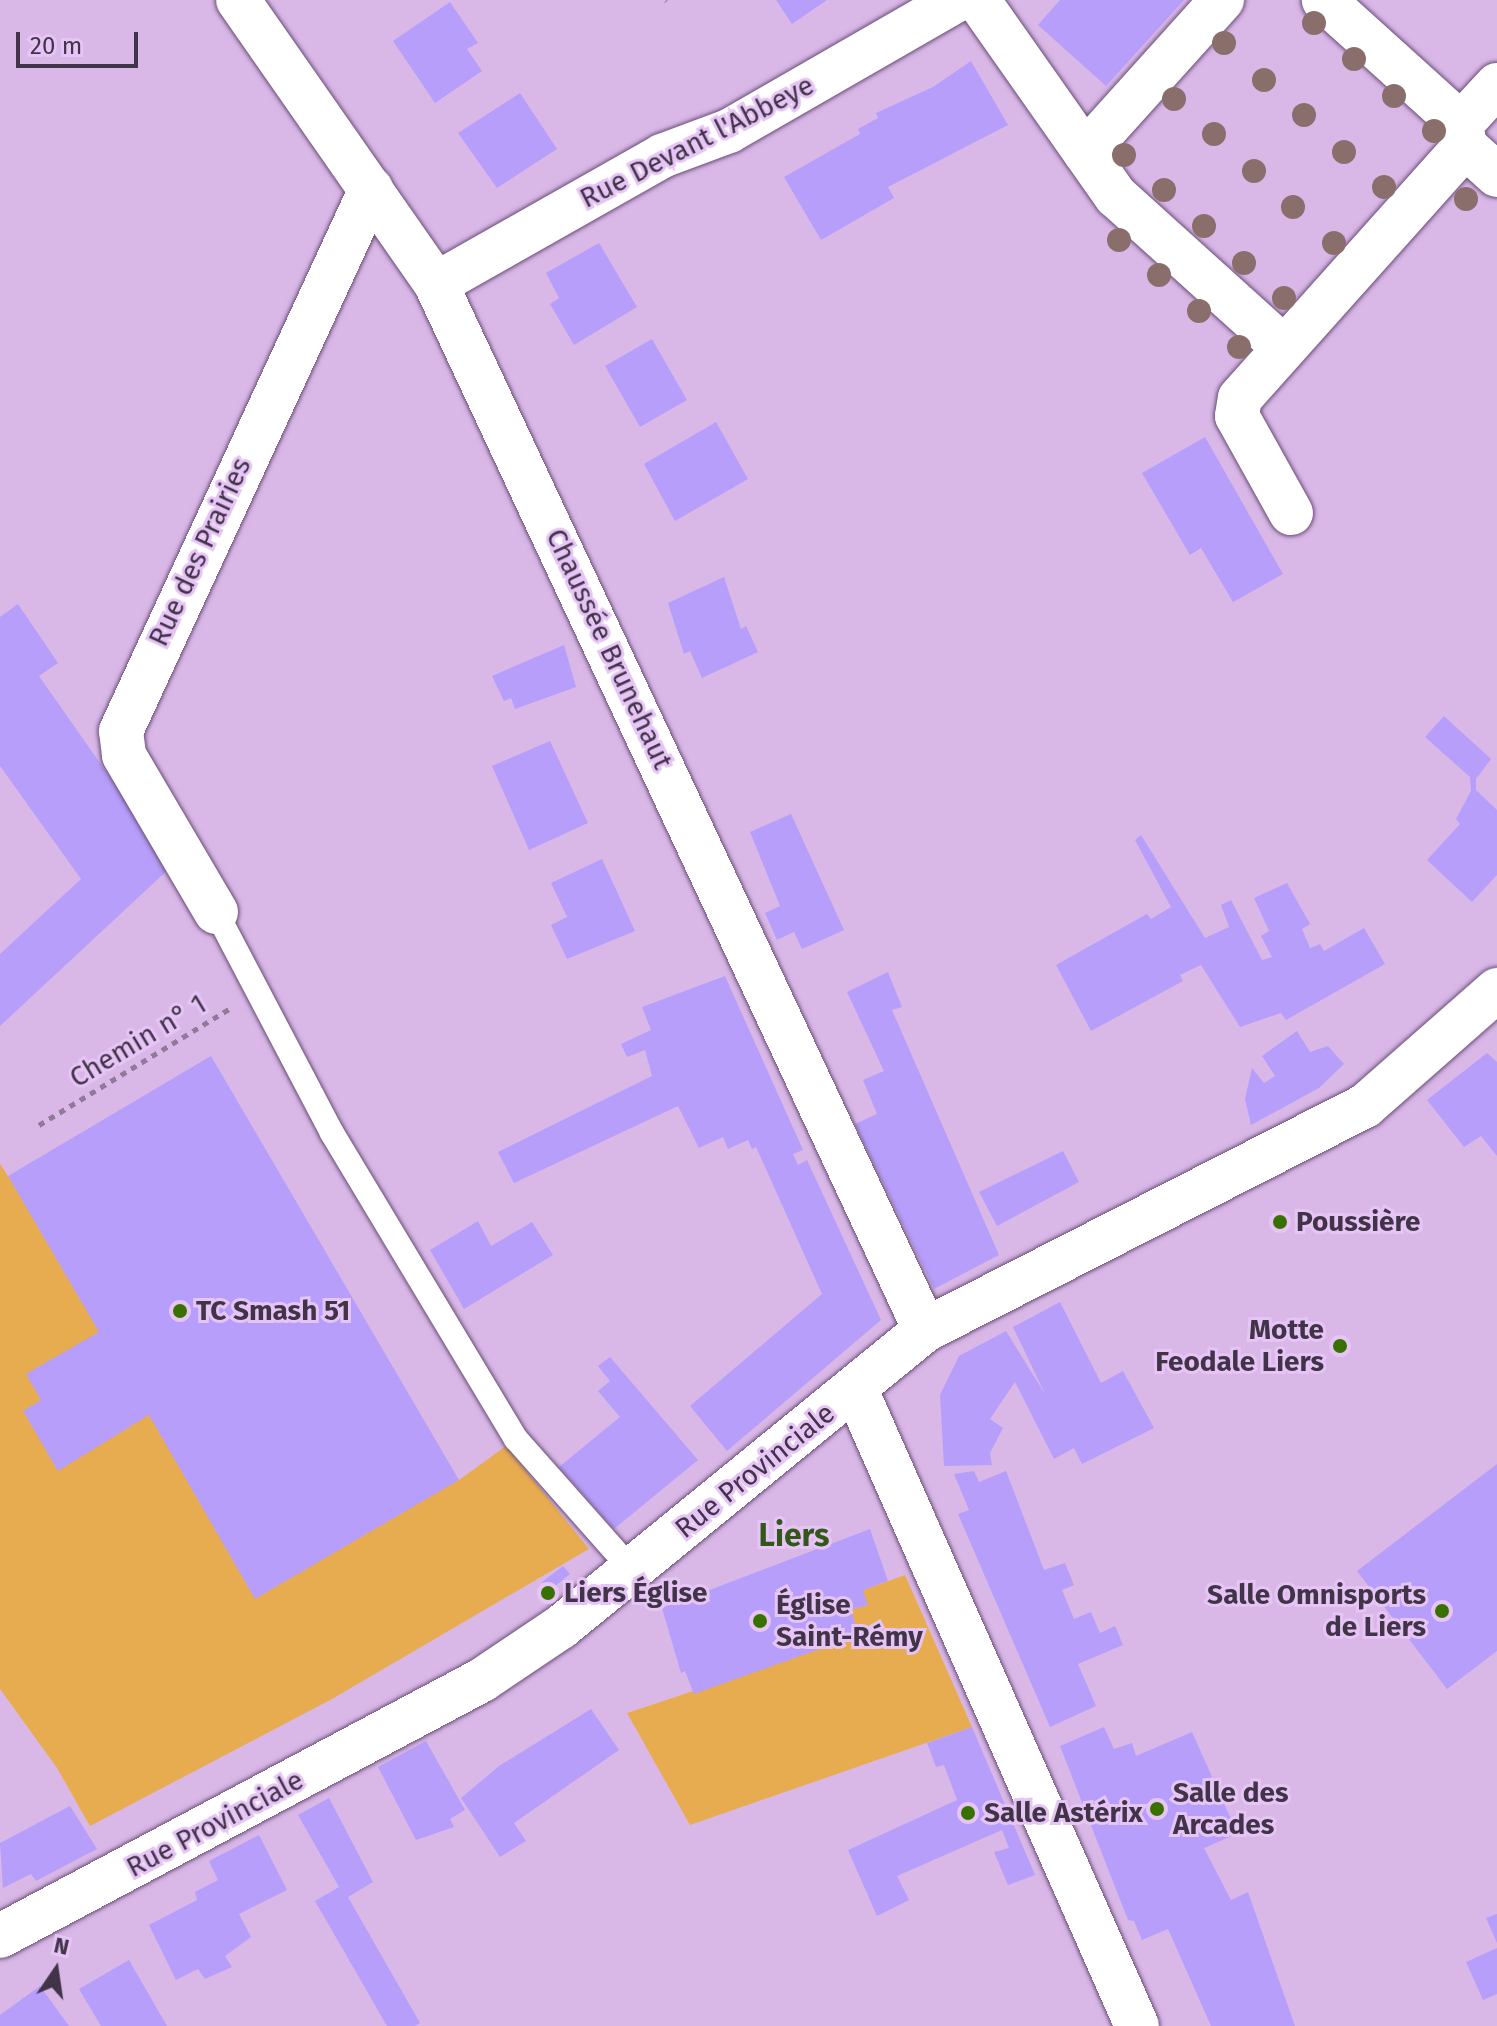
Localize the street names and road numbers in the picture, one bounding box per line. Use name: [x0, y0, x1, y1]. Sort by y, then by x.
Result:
street label: Rue Devant l'Abbeye: [574, 68, 820, 216]
street label: Rue des Prairies: [142, 452, 258, 652]
street label: Chaussée Brunehaut: [539, 524, 679, 774]
street label: Chemin n° 1: [64, 987, 212, 1095]
street label: Rue Provinciale: [668, 1396, 842, 1546]
street label: Rue Provinciale: [121, 1763, 309, 1885]

